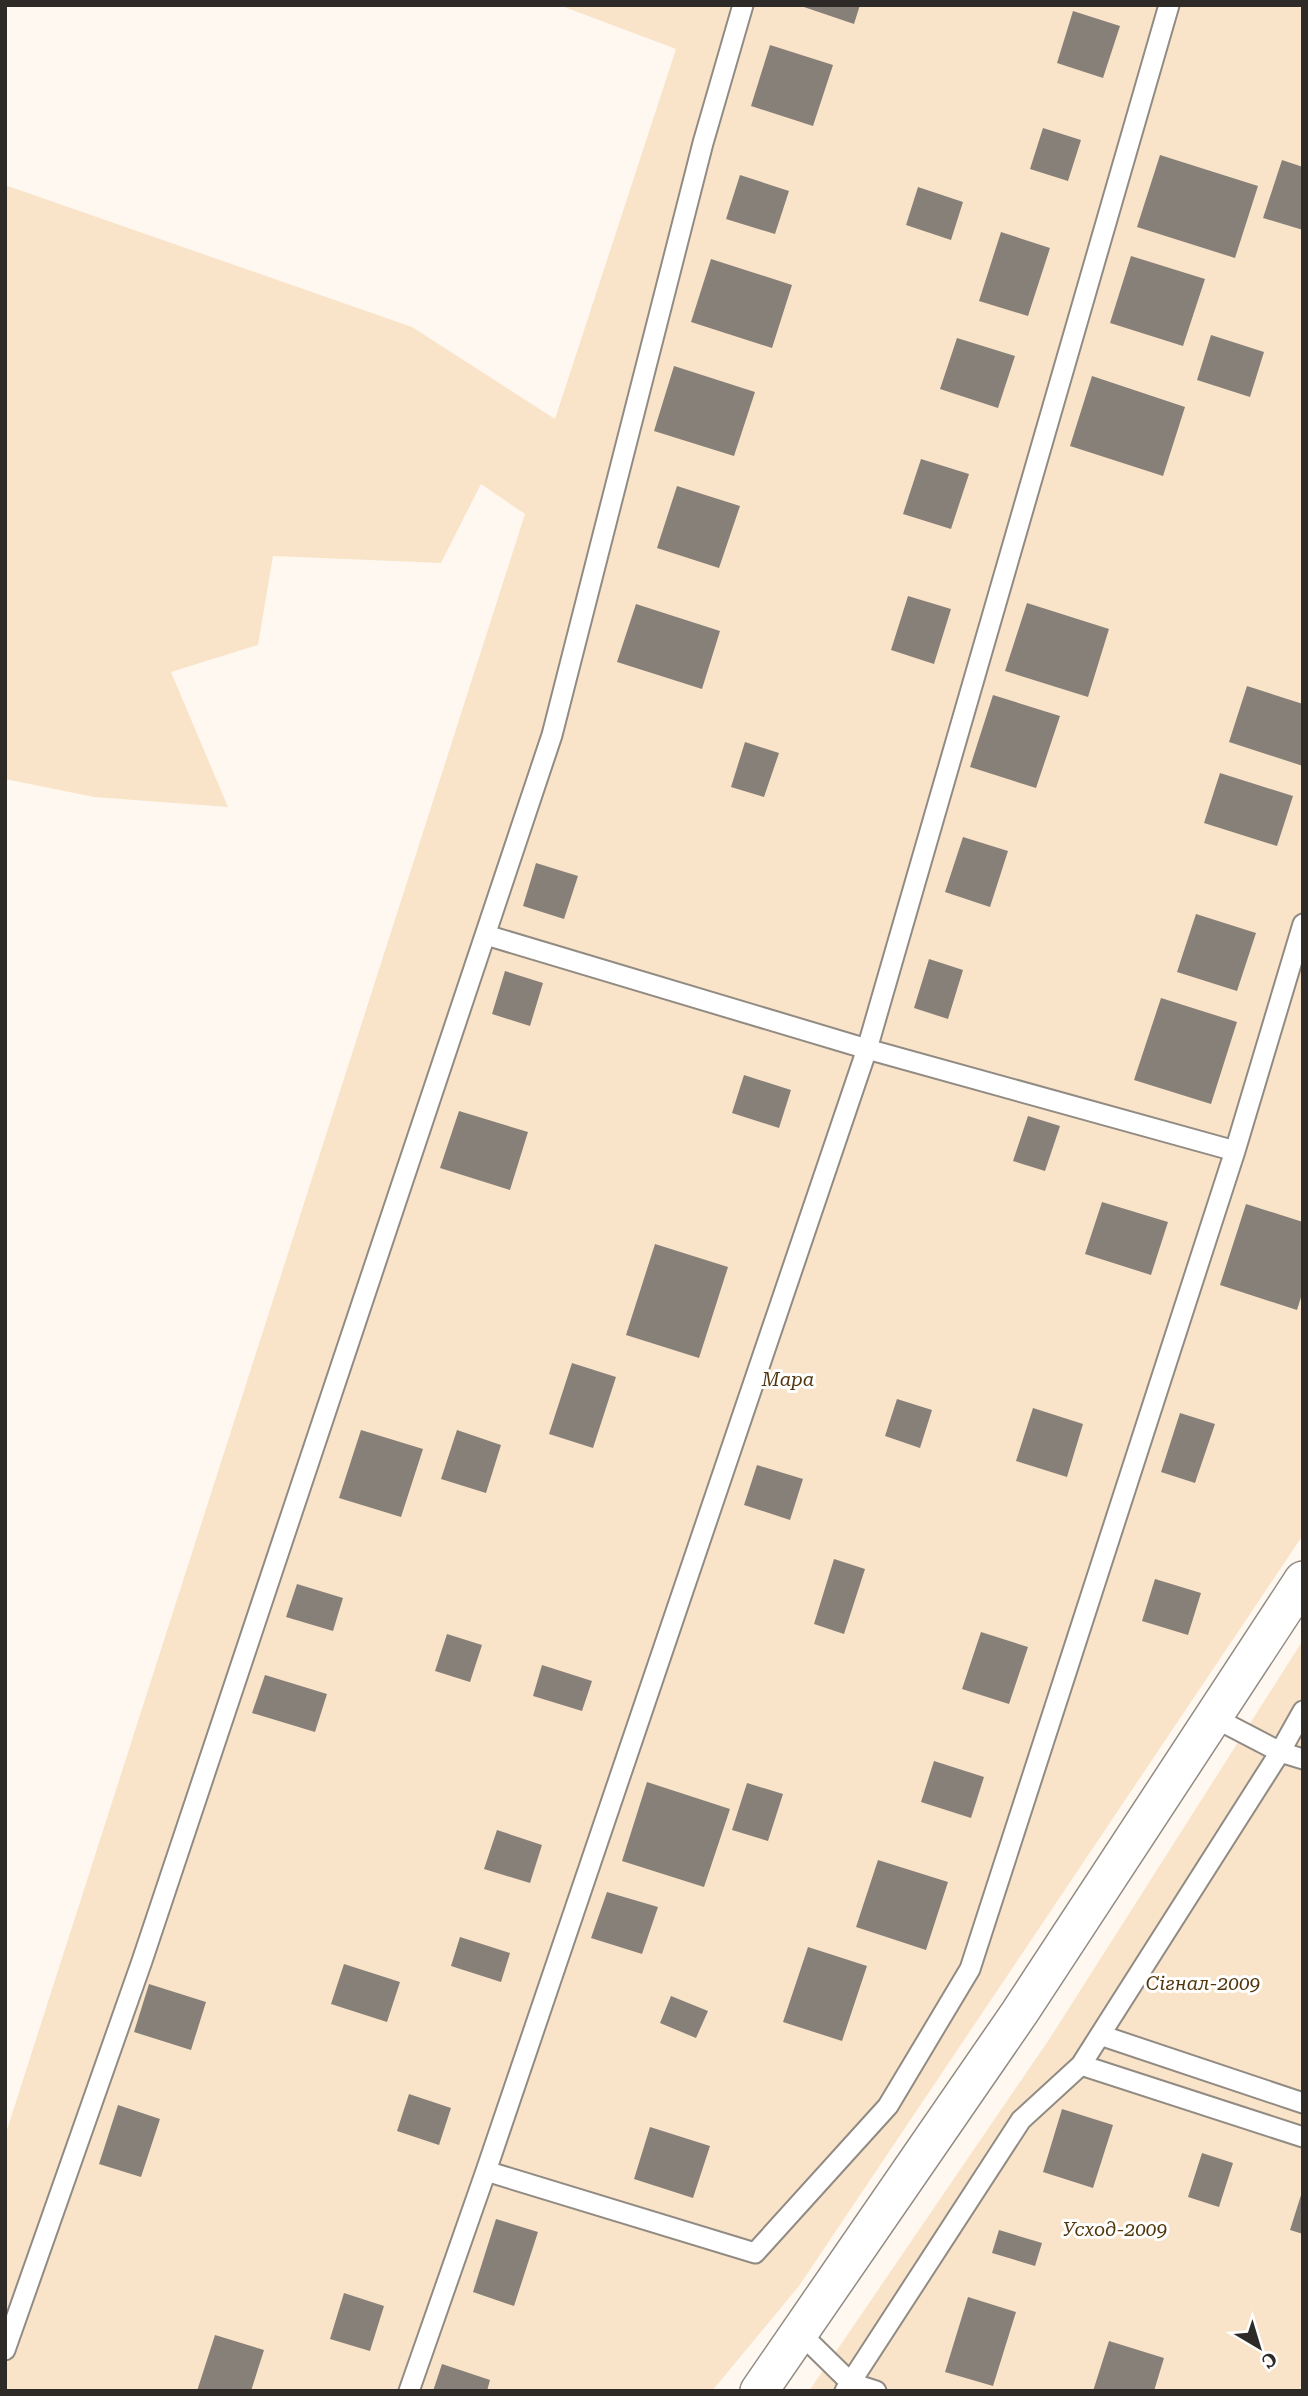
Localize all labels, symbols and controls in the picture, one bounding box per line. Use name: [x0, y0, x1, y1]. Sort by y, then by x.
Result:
park label: Мара: [761, 1368, 814, 1391]
park label: Сігнал-2009: [1146, 1972, 1260, 1995]
park label: Усход-2009: [1063, 2218, 1167, 2241]
north arrow: [1224, 2312, 1294, 2382]
text: С: [1257, 2347, 1281, 2373]

